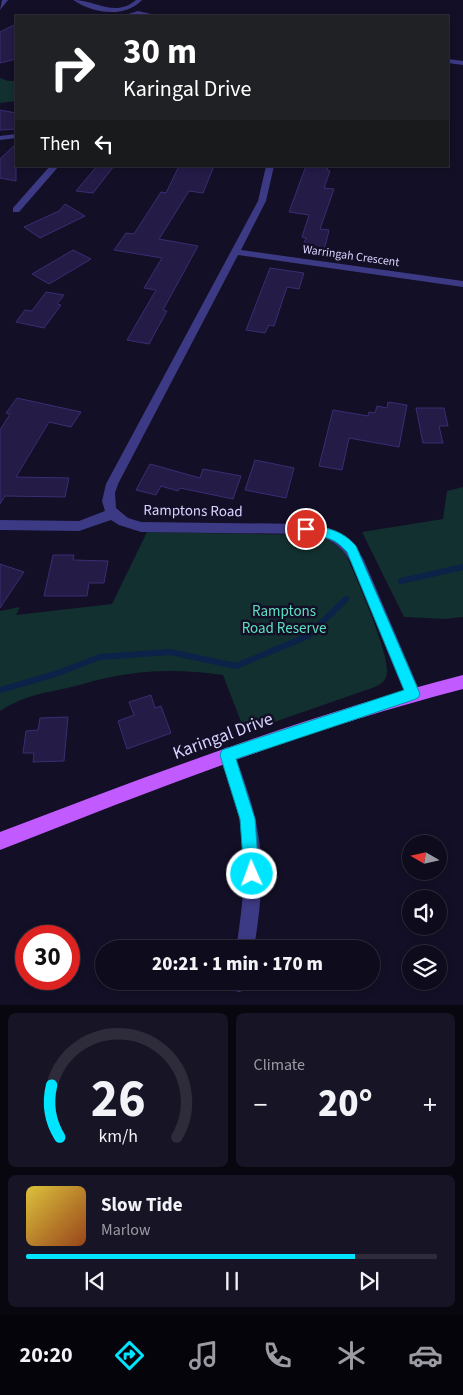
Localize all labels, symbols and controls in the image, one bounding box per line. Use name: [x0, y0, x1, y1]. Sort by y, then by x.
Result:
text: 30 m: [123, 27, 197, 77]
icon: right: [40, 35, 105, 100]
text: Karingal Drive: [123, 73, 251, 105]
icon: left: [90, 130, 118, 158]
text: Then: [40, 131, 80, 158]
street label: Warringah Crescent: [301, 241, 401, 271]
street label: Ramptons Road: [143, 500, 243, 522]
pin: [285, 508, 327, 550]
icon: arrive: [292, 515, 320, 543]
park label: Ramptons Road Reserve: [242, 601, 326, 639]
street label: Karingal Drive: [169, 706, 277, 766]
north arrow: [402, 835, 448, 880]
map controls: [402, 835, 447, 990]
position arrow: [225, 847, 277, 899]
button: sound: [402, 890, 447, 935]
speed limit sign: 30: [15, 925, 80, 990]
button: layers: [402, 945, 447, 990]
text: 20:21 · 1 min · 170 m: [152, 951, 323, 978]
text: Climate: [254, 1054, 305, 1076]
text: 26: [90, 1063, 145, 1137]
text: 20°: [318, 1077, 373, 1131]
text: −: [254, 1085, 267, 1125]
text: +: [423, 1085, 437, 1125]
text: km/h: [98, 1124, 138, 1149]
text: Slow Tide: [101, 1192, 182, 1219]
text: Marlow: [101, 1219, 150, 1241]
icon: previous: [81, 1267, 109, 1295]
icon: pause: [218, 1267, 246, 1295]
icon: next: [355, 1267, 383, 1295]
icon: directions: [112, 1338, 147, 1373]
icon: music: [186, 1338, 221, 1373]
icon: phone: [260, 1338, 295, 1373]
icon: climate: [334, 1338, 369, 1373]
icon: car: [408, 1338, 443, 1373]
text: 20:20: [20, 1339, 73, 1371]

